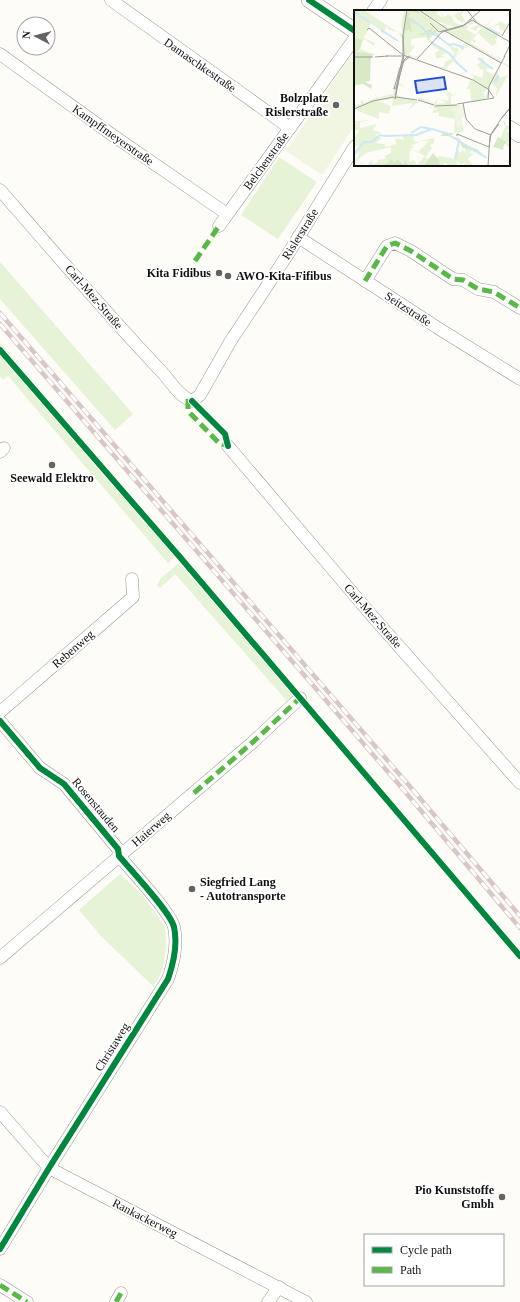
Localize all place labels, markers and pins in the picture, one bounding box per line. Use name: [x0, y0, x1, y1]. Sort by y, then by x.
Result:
place label: Bolzplatz Rislerstraße: [265, 91, 329, 119]
marker: Bolzplatz Rislerstraße: [331, 100, 341, 110]
place label: Kita Fidibus: [147, 266, 211, 280]
marker: Kita Fidibus: [214, 268, 224, 278]
place label: AWO-Kita-Fifibus: [236, 269, 332, 283]
marker: AWO-Kita-Fifibus: [223, 271, 233, 281]
marker: Seewald Elektro: [47, 460, 57, 470]
place label: Seewald Elektro: [10, 471, 94, 485]
place label: Siegfried Lang - Autotransporte: [200, 875, 286, 903]
marker: Siegfried Lang - Autotransporte: [187, 884, 197, 894]
place label: Pio Kunststoffe Gmbh: [415, 1183, 495, 1211]
marker: Pio Kunststoffe Gmbh: [497, 1192, 507, 1202]

